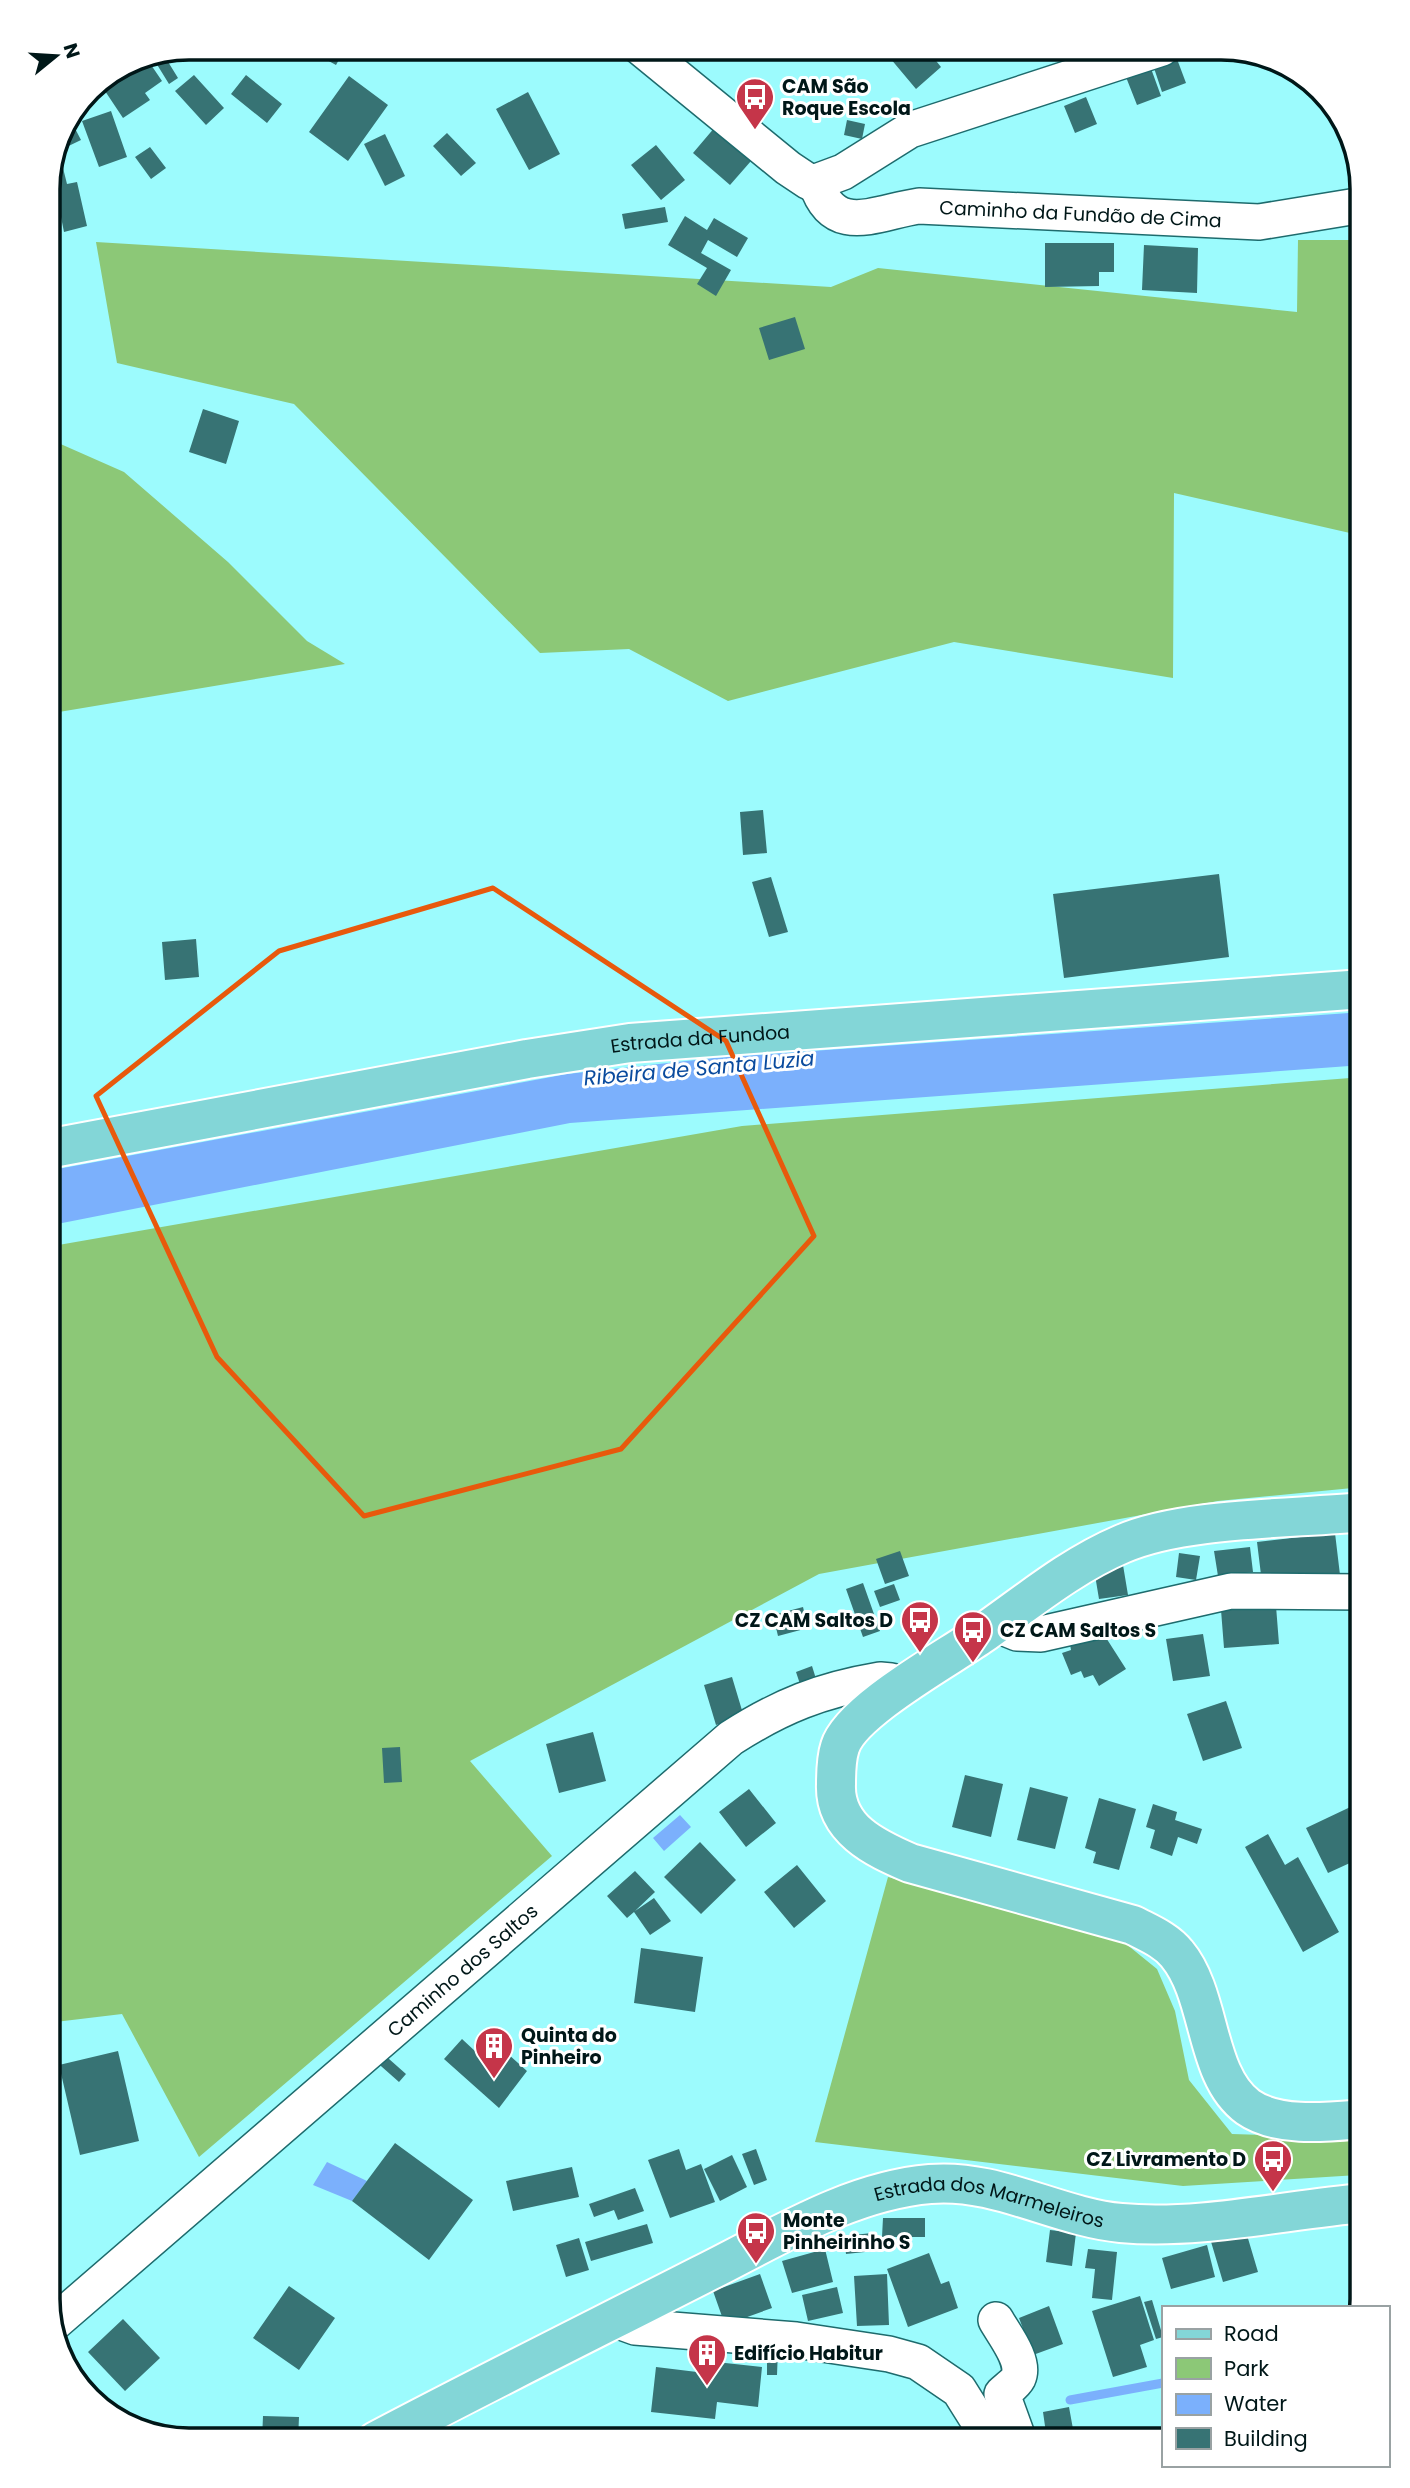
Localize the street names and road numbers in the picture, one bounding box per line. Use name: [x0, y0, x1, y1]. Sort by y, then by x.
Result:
street label: Caminho da Fundão de Cima: [939, 193, 1222, 234]
street label: Estrada da Fundoa: [609, 1018, 791, 1059]
street label: Caminho dos Saltos: [381, 1898, 543, 2043]
street label: Estrada dos Marmeleiros: [871, 2170, 1106, 2234]

